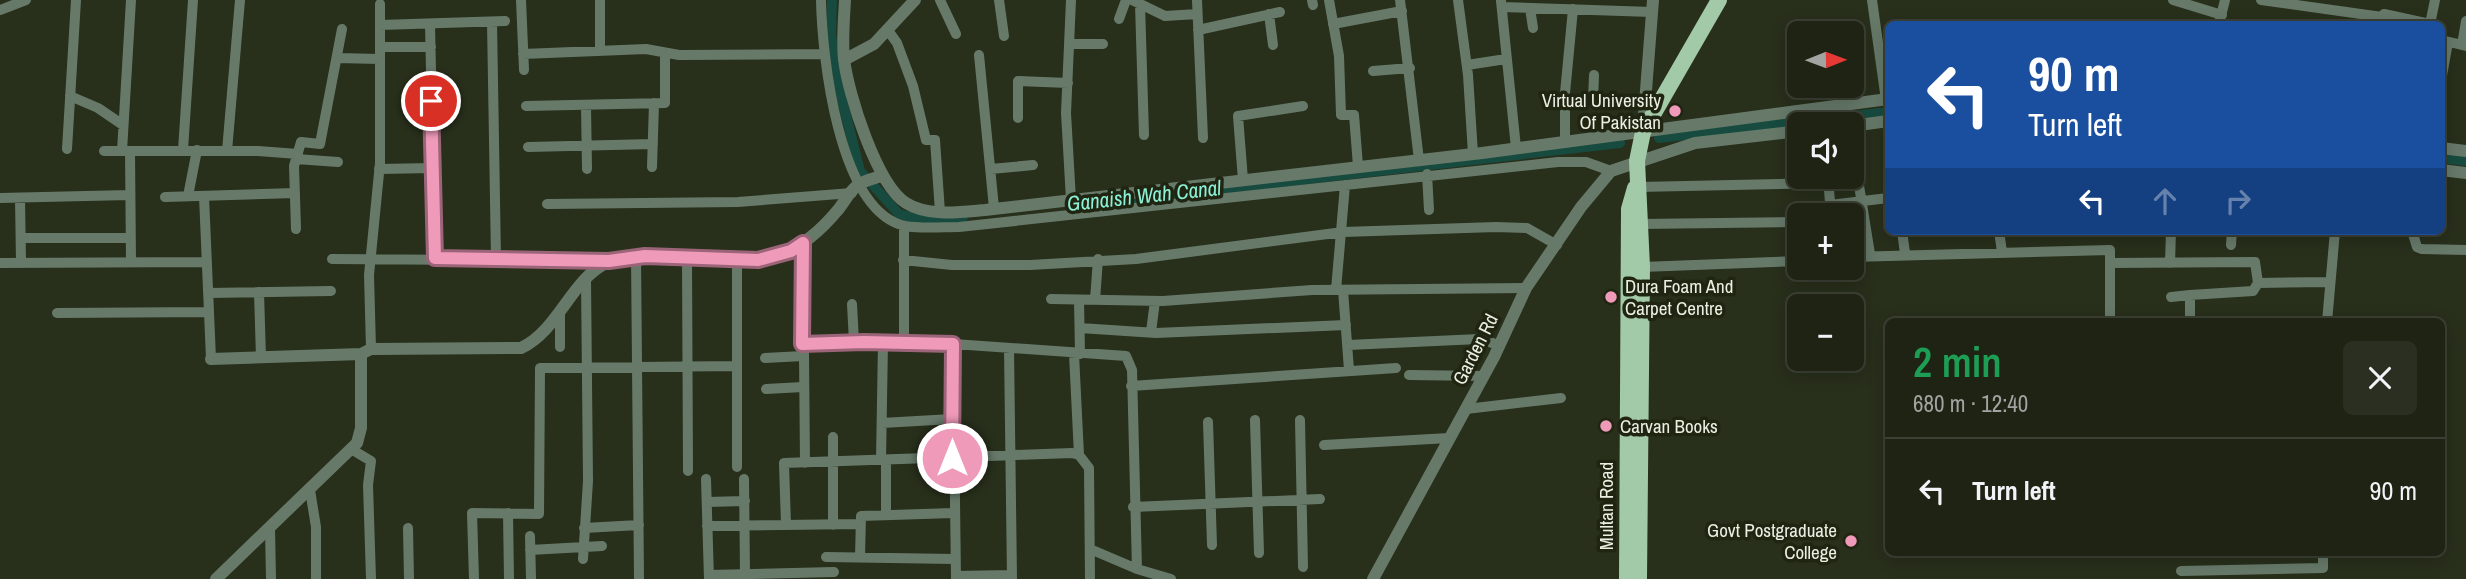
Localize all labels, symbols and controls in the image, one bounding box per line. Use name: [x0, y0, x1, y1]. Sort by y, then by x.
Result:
north arrow: [1787, 21, 1864, 98]
map controls: [1787, 21, 1864, 371]
text: 90 m: [2028, 40, 2120, 106]
icon: left: [1913, 49, 2004, 140]
pin: [401, 71, 461, 131]
icon: arrive: [412, 82, 450, 120]
place label: Virtual University Of Pakistan: [1542, 87, 1661, 135]
marker: Virtual University Of Pakistan: [1667, 103, 1683, 119]
text: Turn left: [2028, 103, 2122, 146]
button: sound: [1787, 112, 1864, 189]
water label: Ganaish Wah Canal: [1066, 173, 1224, 218]
icon: left: [2073, 182, 2111, 220]
icon: ahead: [2146, 182, 2184, 220]
icon: right: [2219, 182, 2257, 220]
button: +: [1787, 203, 1864, 280]
place label: Dura Foam And Carpet Centre: [1625, 273, 1733, 321]
marker: Dura Foam And Carpet Centre: [1603, 289, 1619, 305]
button: −: [1787, 294, 1864, 371]
street label: Garden Rd: [1446, 309, 1504, 389]
text: 2 min: [1913, 334, 2002, 390]
button: close: [2343, 341, 2417, 415]
text: 680 m · 12:40: [1913, 388, 2028, 419]
place label: Carvan Books: [1620, 413, 1718, 439]
marker: Carvan Books: [1598, 418, 1614, 434]
position arrow: [915, 421, 989, 495]
street label: Multan Road: [1593, 462, 1619, 550]
icon: left: [1913, 472, 1951, 510]
text: Turn left: [1972, 473, 2056, 508]
text: 90 m: [2370, 473, 2417, 508]
place label: Govt Postgraduate College: [1707, 517, 1837, 565]
marker: Govt Postgraduate College: [1843, 533, 1859, 549]

